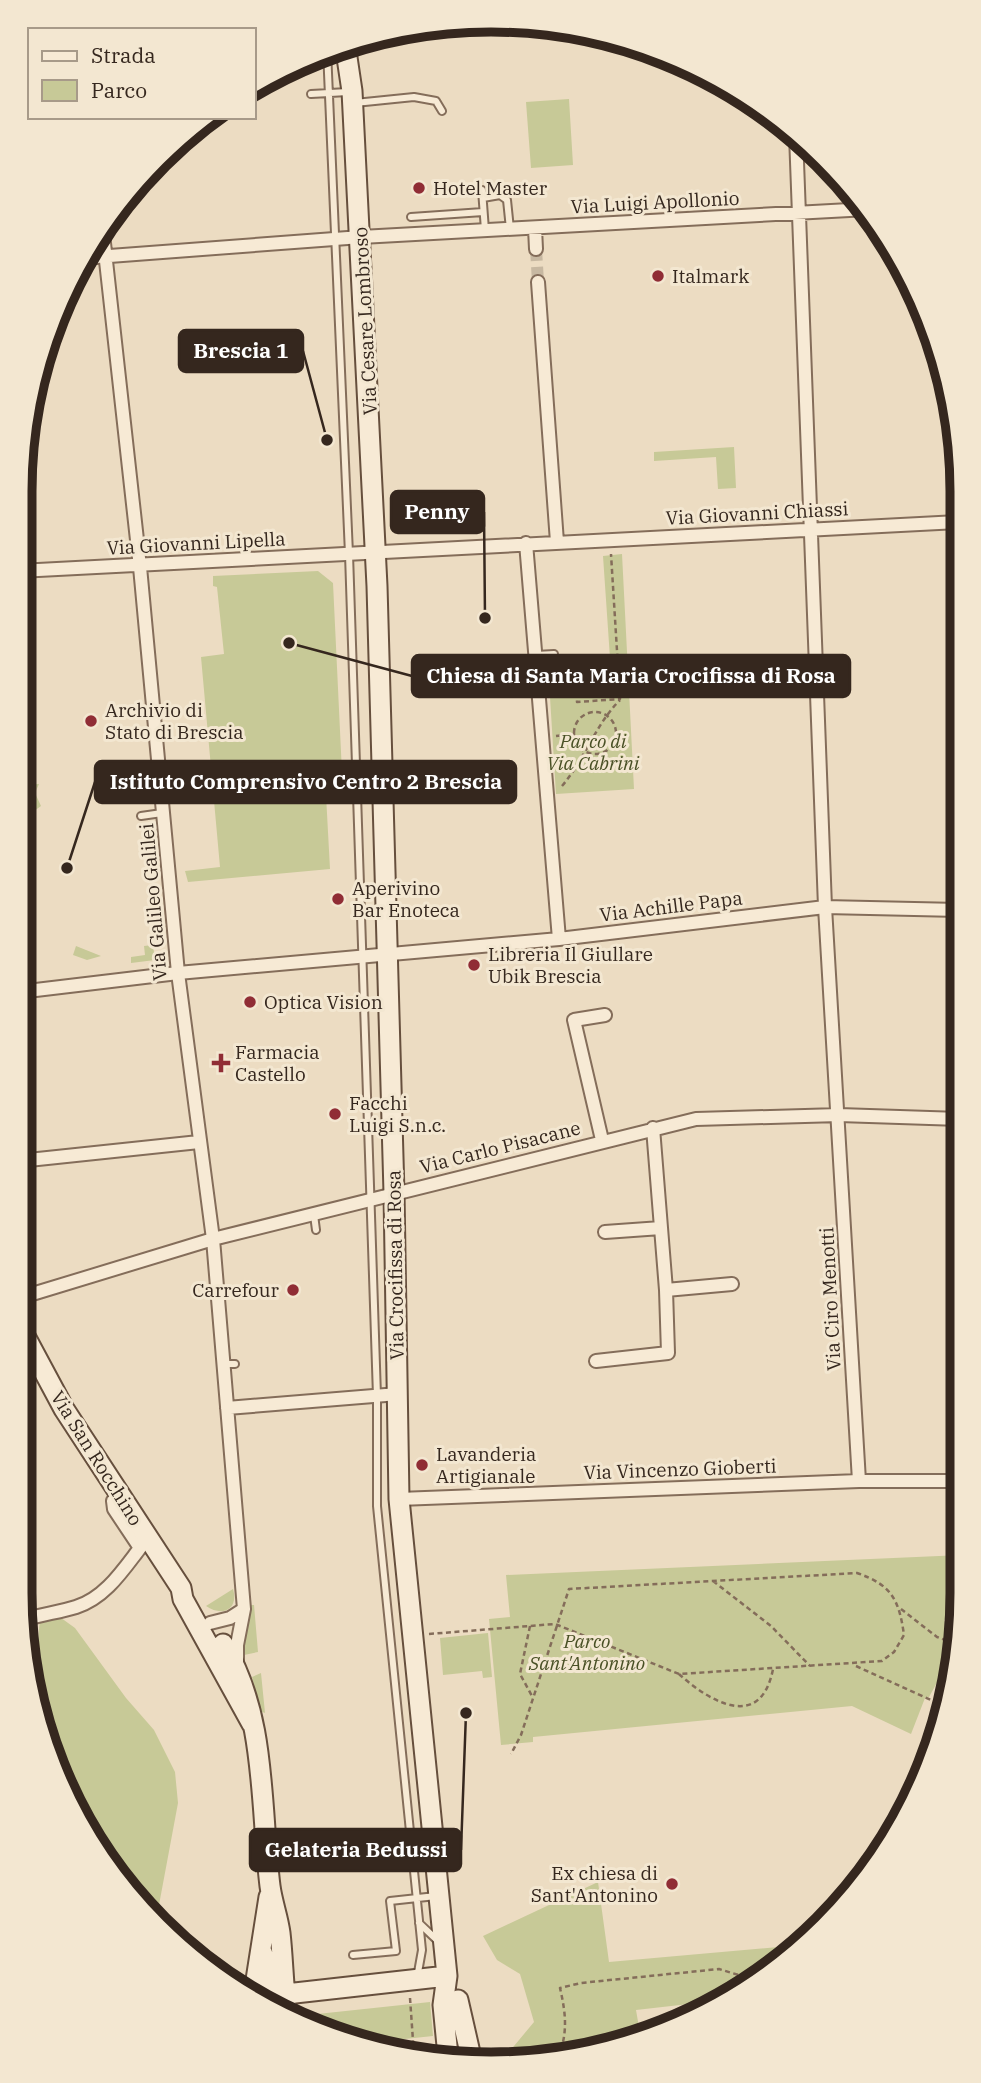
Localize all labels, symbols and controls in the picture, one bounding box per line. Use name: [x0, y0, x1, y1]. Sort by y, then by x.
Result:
legend: [28, 28, 256, 119]
text: Strada: [91, 41, 156, 69]
text: Parco: [91, 76, 147, 104]
place label: Hotel Master: [433, 176, 548, 200]
marker: Hotel Master: [411, 180, 427, 196]
street label: Via Luigi Apollonio: [570, 186, 740, 218]
street label: Via Cesare Lombroso: [348, 226, 382, 416]
place label: Italmark: [672, 264, 749, 288]
marker: Italmark: [650, 268, 666, 284]
callout: Brescia 1: [179, 330, 303, 372]
text: Brescia 1: [193, 336, 289, 364]
callout: Penny: [391, 491, 484, 533]
street label: Via Giovanni Chiassi: [665, 496, 849, 530]
text: Penny: [404, 497, 470, 525]
street label: Via Giovanni Lipella: [106, 526, 286, 560]
callout: Chiesa di Santa Maria Crocifissa di Rosa: [412, 655, 850, 697]
text: Chiesa di Santa Maria Crocifissa di Rosa: [426, 661, 836, 689]
place label: Archivio di Stato di Brescia: [105, 698, 244, 744]
marker: Archivio di Stato di Brescia: [83, 713, 99, 729]
park label: Parco di Via Cabrini: [546, 729, 640, 775]
callout: Istituto Comprensivo Centro 2 Brescia: [95, 761, 516, 803]
text: Istituto Comprensivo Centro 2 Brescia: [110, 767, 502, 795]
street label: Via Galileo Galilei: [134, 822, 172, 982]
place label: Aperivino Bar Enoteca: [352, 876, 460, 922]
street label: Via Achille Papa: [598, 885, 744, 927]
marker: Aperivino Bar Enoteca: [330, 891, 346, 907]
place label: Libreria Il Giullare Ubik Brescia: [488, 942, 653, 988]
marker: Libreria Il Giullare Ubik Brescia: [466, 957, 482, 973]
place label: Optica Vision: [264, 990, 383, 1014]
marker: Optica Vision: [242, 994, 258, 1010]
place label: Farmacia Castello: [235, 1040, 320, 1086]
marker: Farmacia Castello: [213, 1055, 229, 1071]
place label: Facchi Luigi S.n.c.: [349, 1091, 446, 1137]
marker: Facchi Luigi S.n.c.: [327, 1106, 343, 1122]
street label: Via Carlo Pisacane: [417, 1115, 583, 1179]
street label: Via Crocifissa di Rosa: [381, 1170, 409, 1360]
street label: Via Ciro Menotti: [814, 1227, 846, 1371]
place label: Carrefour: [192, 1278, 280, 1302]
marker: Carrefour: [285, 1282, 301, 1298]
street label: Via San Rocchino: [46, 1386, 148, 1530]
place label: Lavanderia Artigianale: [436, 1442, 536, 1488]
street label: Via Vincenzo Gioberti: [583, 1454, 777, 1484]
marker: Lavanderia Artigianale: [414, 1457, 430, 1473]
park label: Parco Sant'Antonino: [528, 1629, 645, 1675]
callout: Gelateria Bedussi: [250, 1829, 461, 1871]
text: Gelateria Bedussi: [265, 1835, 447, 1863]
place label: Ex chiesa di Sant'Antonino: [531, 1861, 658, 1907]
marker: Ex chiesa di Sant'Antonino: [664, 1876, 680, 1892]

